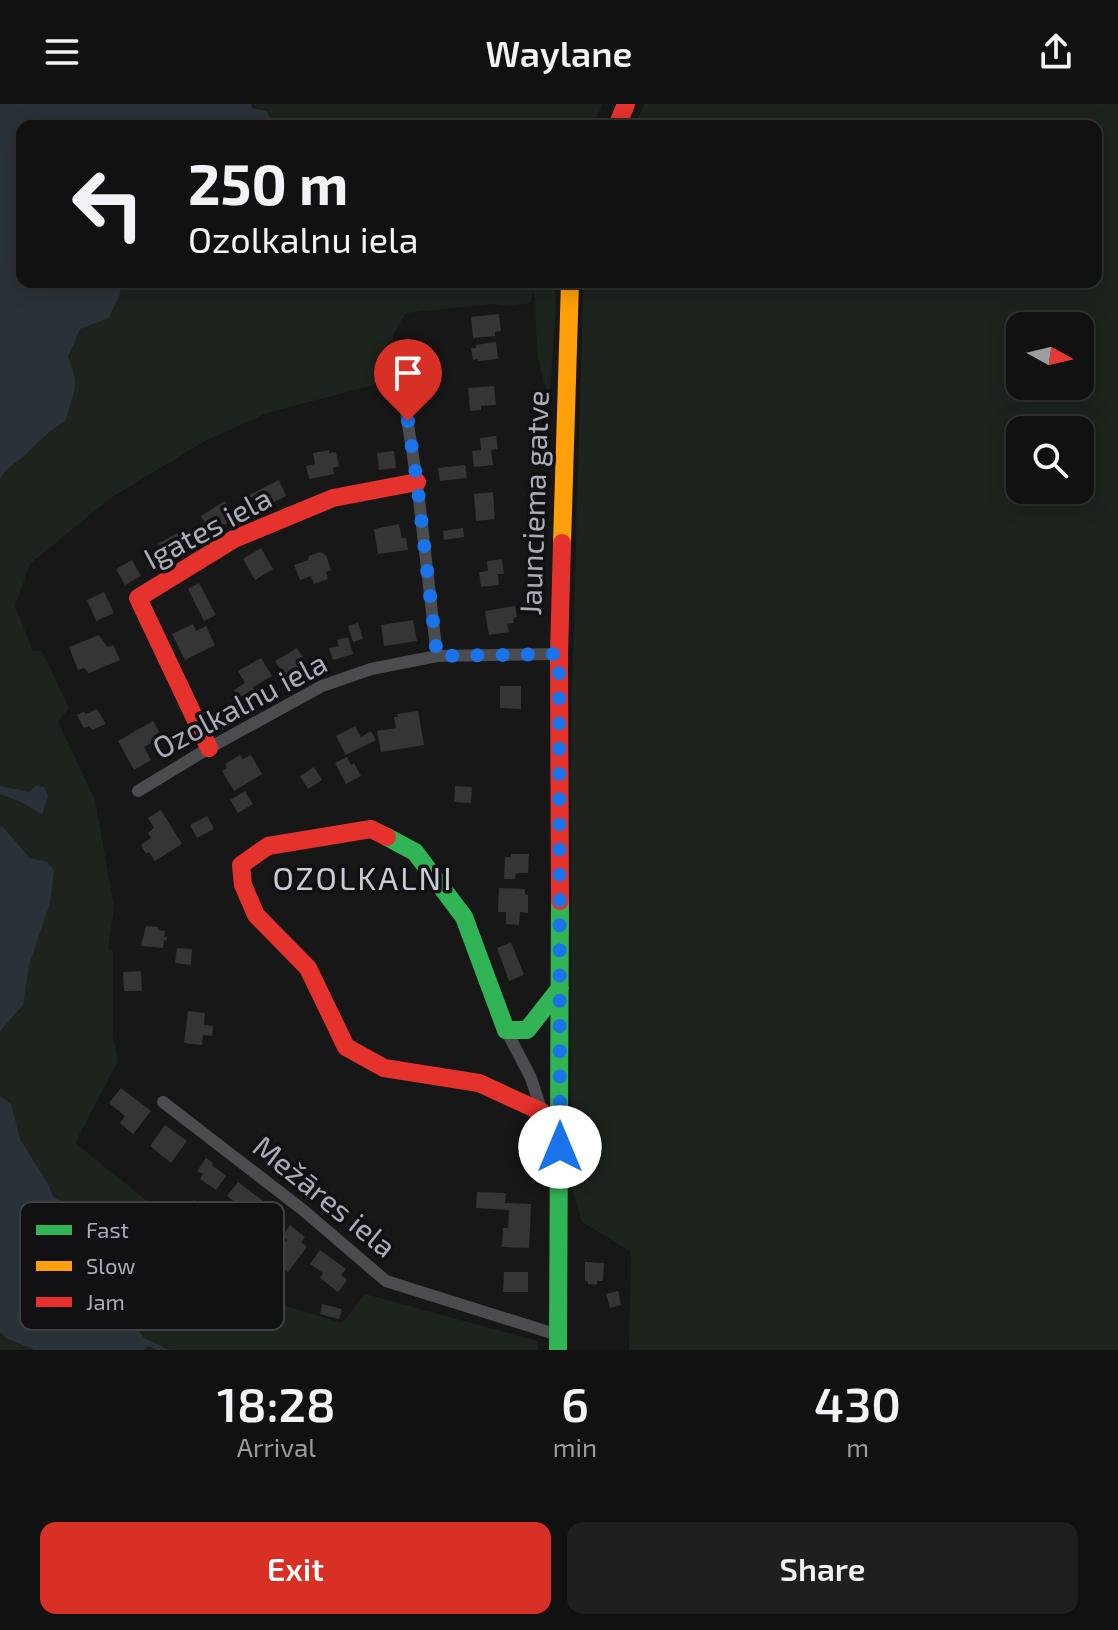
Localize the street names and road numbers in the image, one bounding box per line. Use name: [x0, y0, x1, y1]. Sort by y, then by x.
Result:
street label: Jaunciema gatve: [511, 390, 555, 616]
street label: Igates iela: [137, 479, 277, 576]
street label: Ozolkalnu iela: [146, 643, 332, 765]
street label: Mežāres iela: [247, 1127, 404, 1264]

